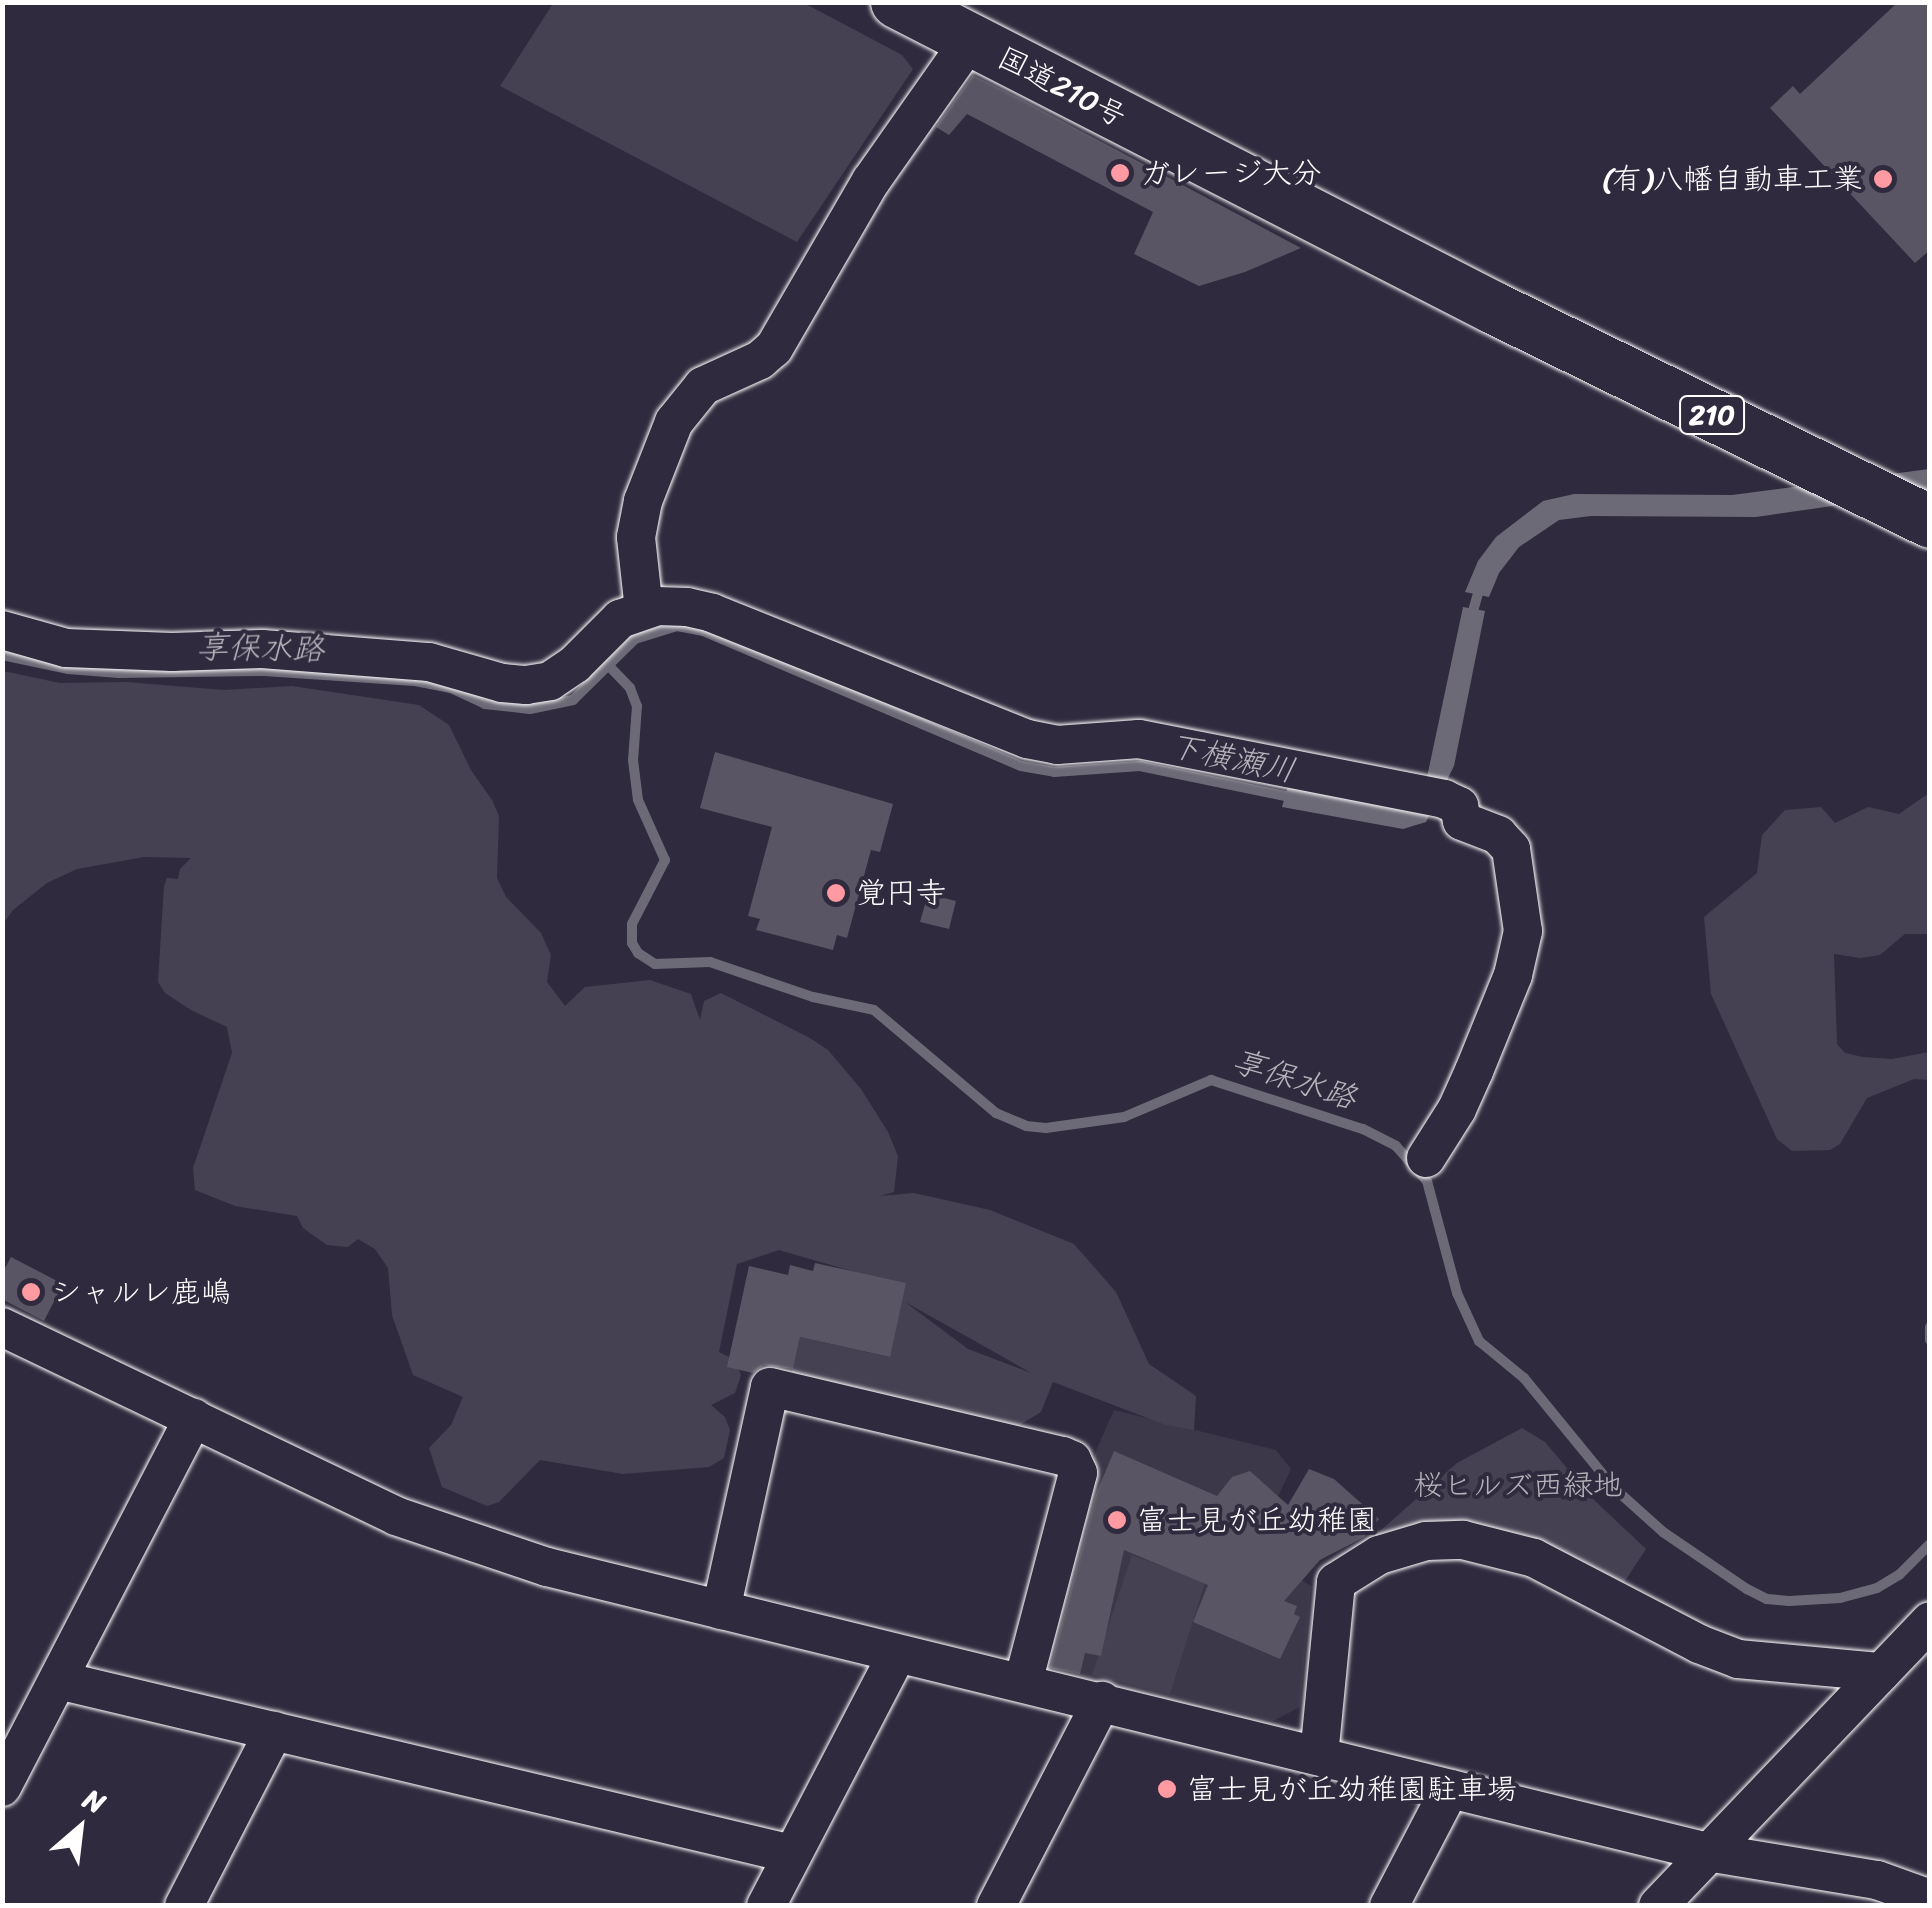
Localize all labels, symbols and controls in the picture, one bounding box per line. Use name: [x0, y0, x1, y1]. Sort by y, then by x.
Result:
street label: 国道210号: [992, 39, 1132, 135]
place label: ガレージ大分: [1140, 155, 1321, 191]
place label: (有)八幡自動車工業: [1602, 161, 1863, 197]
marker: ガレージ大分: [1109, 162, 1131, 184]
marker: (有)八幡自動車工業: [1872, 168, 1894, 190]
road number: 210: [1677, 392, 1747, 438]
water label: 享保水路: [196, 629, 324, 669]
water label: 下横瀬川: [1165, 727, 1299, 791]
place label: 覚円寺: [856, 875, 946, 911]
marker: 覚円寺: [825, 882, 847, 904]
water label: 享保水路: [1227, 1042, 1361, 1118]
place label: シャルレ鹿嶋: [51, 1274, 231, 1310]
marker: シャルレ鹿嶋: [20, 1281, 42, 1303]
park label: 桜ヒルズ西緑地: [1413, 1467, 1623, 1503]
place label: 富士見が丘幼稚園: [1137, 1502, 1377, 1538]
marker: 富士見が丘幼稚園: [1106, 1509, 1128, 1531]
place label: 富士見が丘幼稚園駐車場: [1187, 1771, 1517, 1807]
text: N: [74, 1775, 114, 1827]
north arrow: [30, 1778, 130, 1878]
marker: 富士見が丘幼稚園駐車場: [1156, 1778, 1178, 1800]

